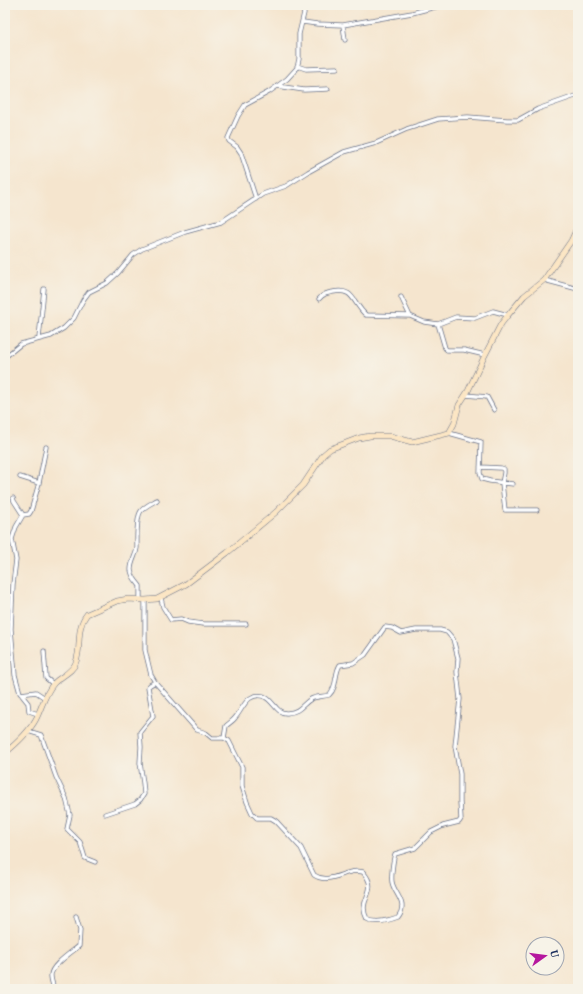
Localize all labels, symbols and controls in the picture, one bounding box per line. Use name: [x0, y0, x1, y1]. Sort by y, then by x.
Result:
north arrow: [525, 936, 565, 976]
text: U: [545, 948, 562, 960]

